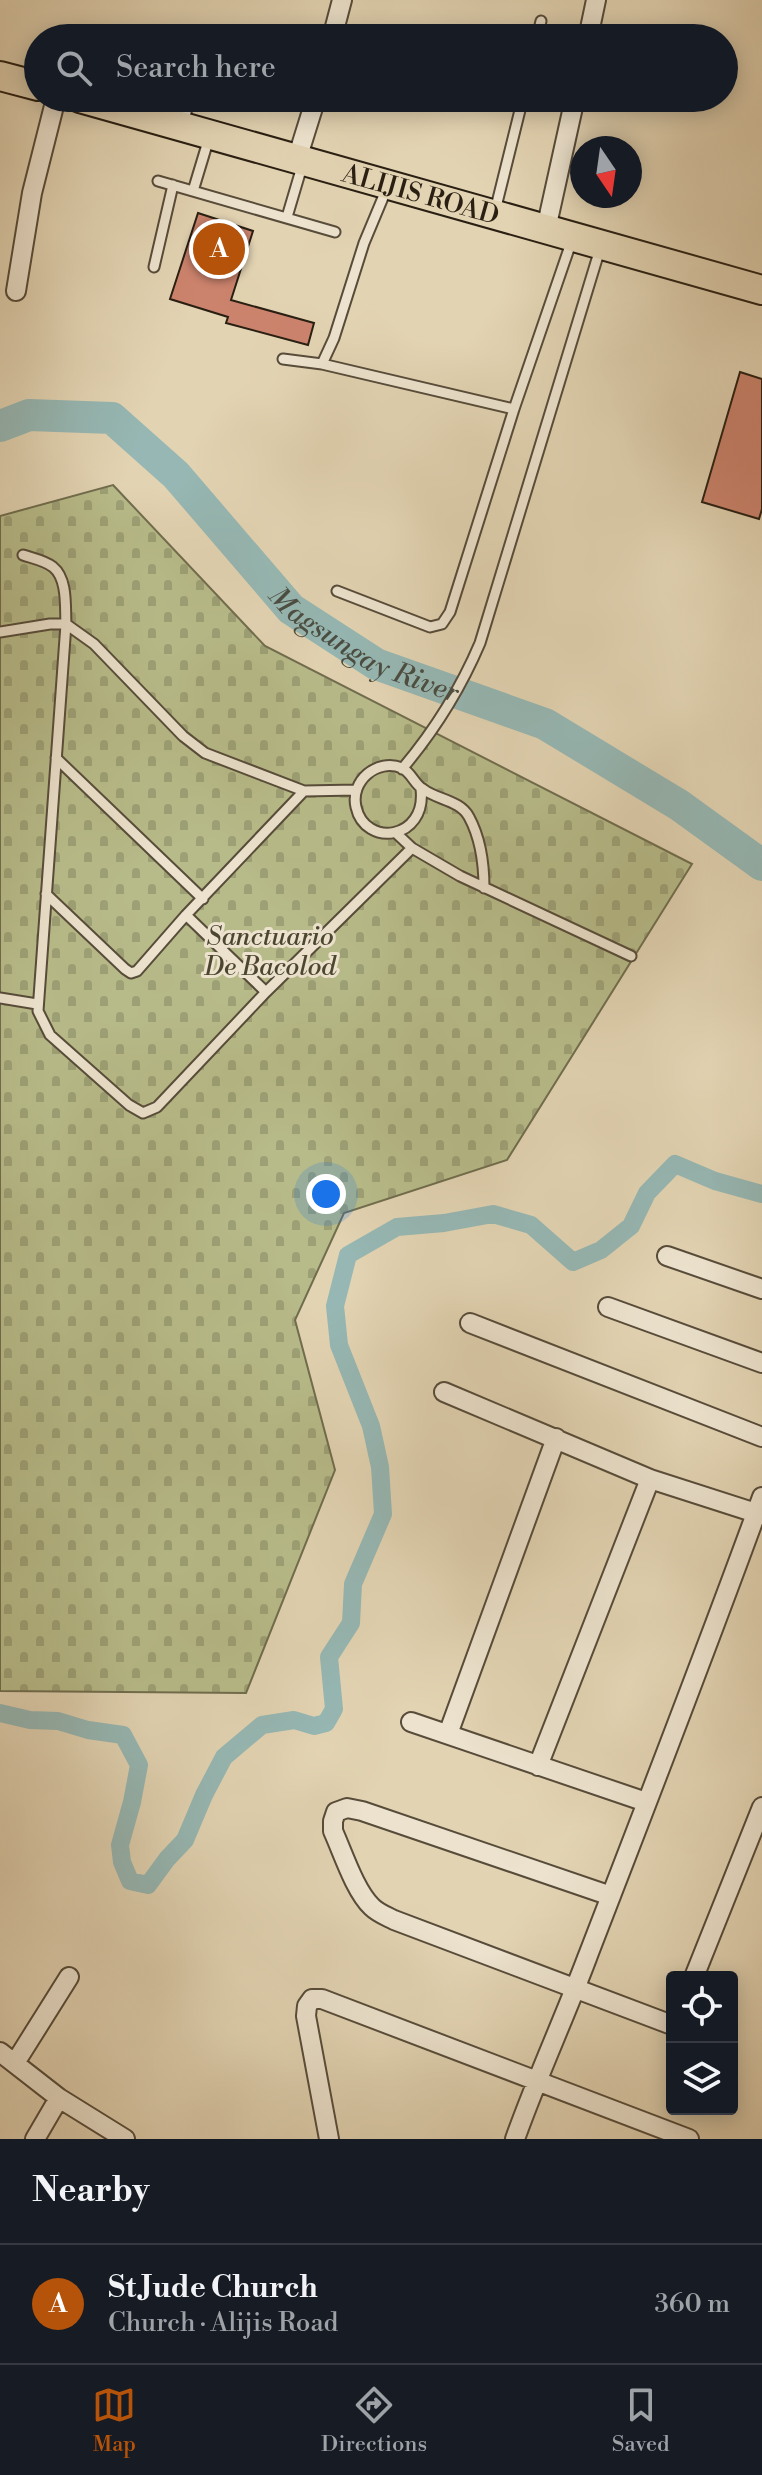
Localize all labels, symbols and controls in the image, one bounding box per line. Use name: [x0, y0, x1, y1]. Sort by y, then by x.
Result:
search box: [24, 24, 738, 112]
icon: search: [52, 46, 96, 90]
text: Search here: [116, 49, 276, 87]
north arrow: [570, 136, 642, 208]
street label: ALIJIS ROAD: [337, 157, 503, 232]
pin: A: [193, 219, 245, 279]
water label: Magsungay River: [260, 579, 465, 711]
park label: Sanctuario De Bacolod: [203, 921, 337, 983]
your location: [306, 1174, 346, 1214]
map controls: [666, 1971, 738, 2115]
button: locate: [666, 1971, 738, 2043]
button: layers: [666, 2043, 738, 2115]
text: Nearby: [32, 2170, 150, 2212]
text: St Jude Church: [108, 2269, 318, 2307]
text: A: [49, 2288, 67, 2320]
text: 360 m: [655, 2288, 730, 2320]
text: Church · Alijis Road: [108, 2307, 338, 2339]
tab: Map: [92, 2383, 136, 2458]
tab: Directions: [321, 2383, 427, 2458]
tab: Saved: [612, 2383, 670, 2458]

